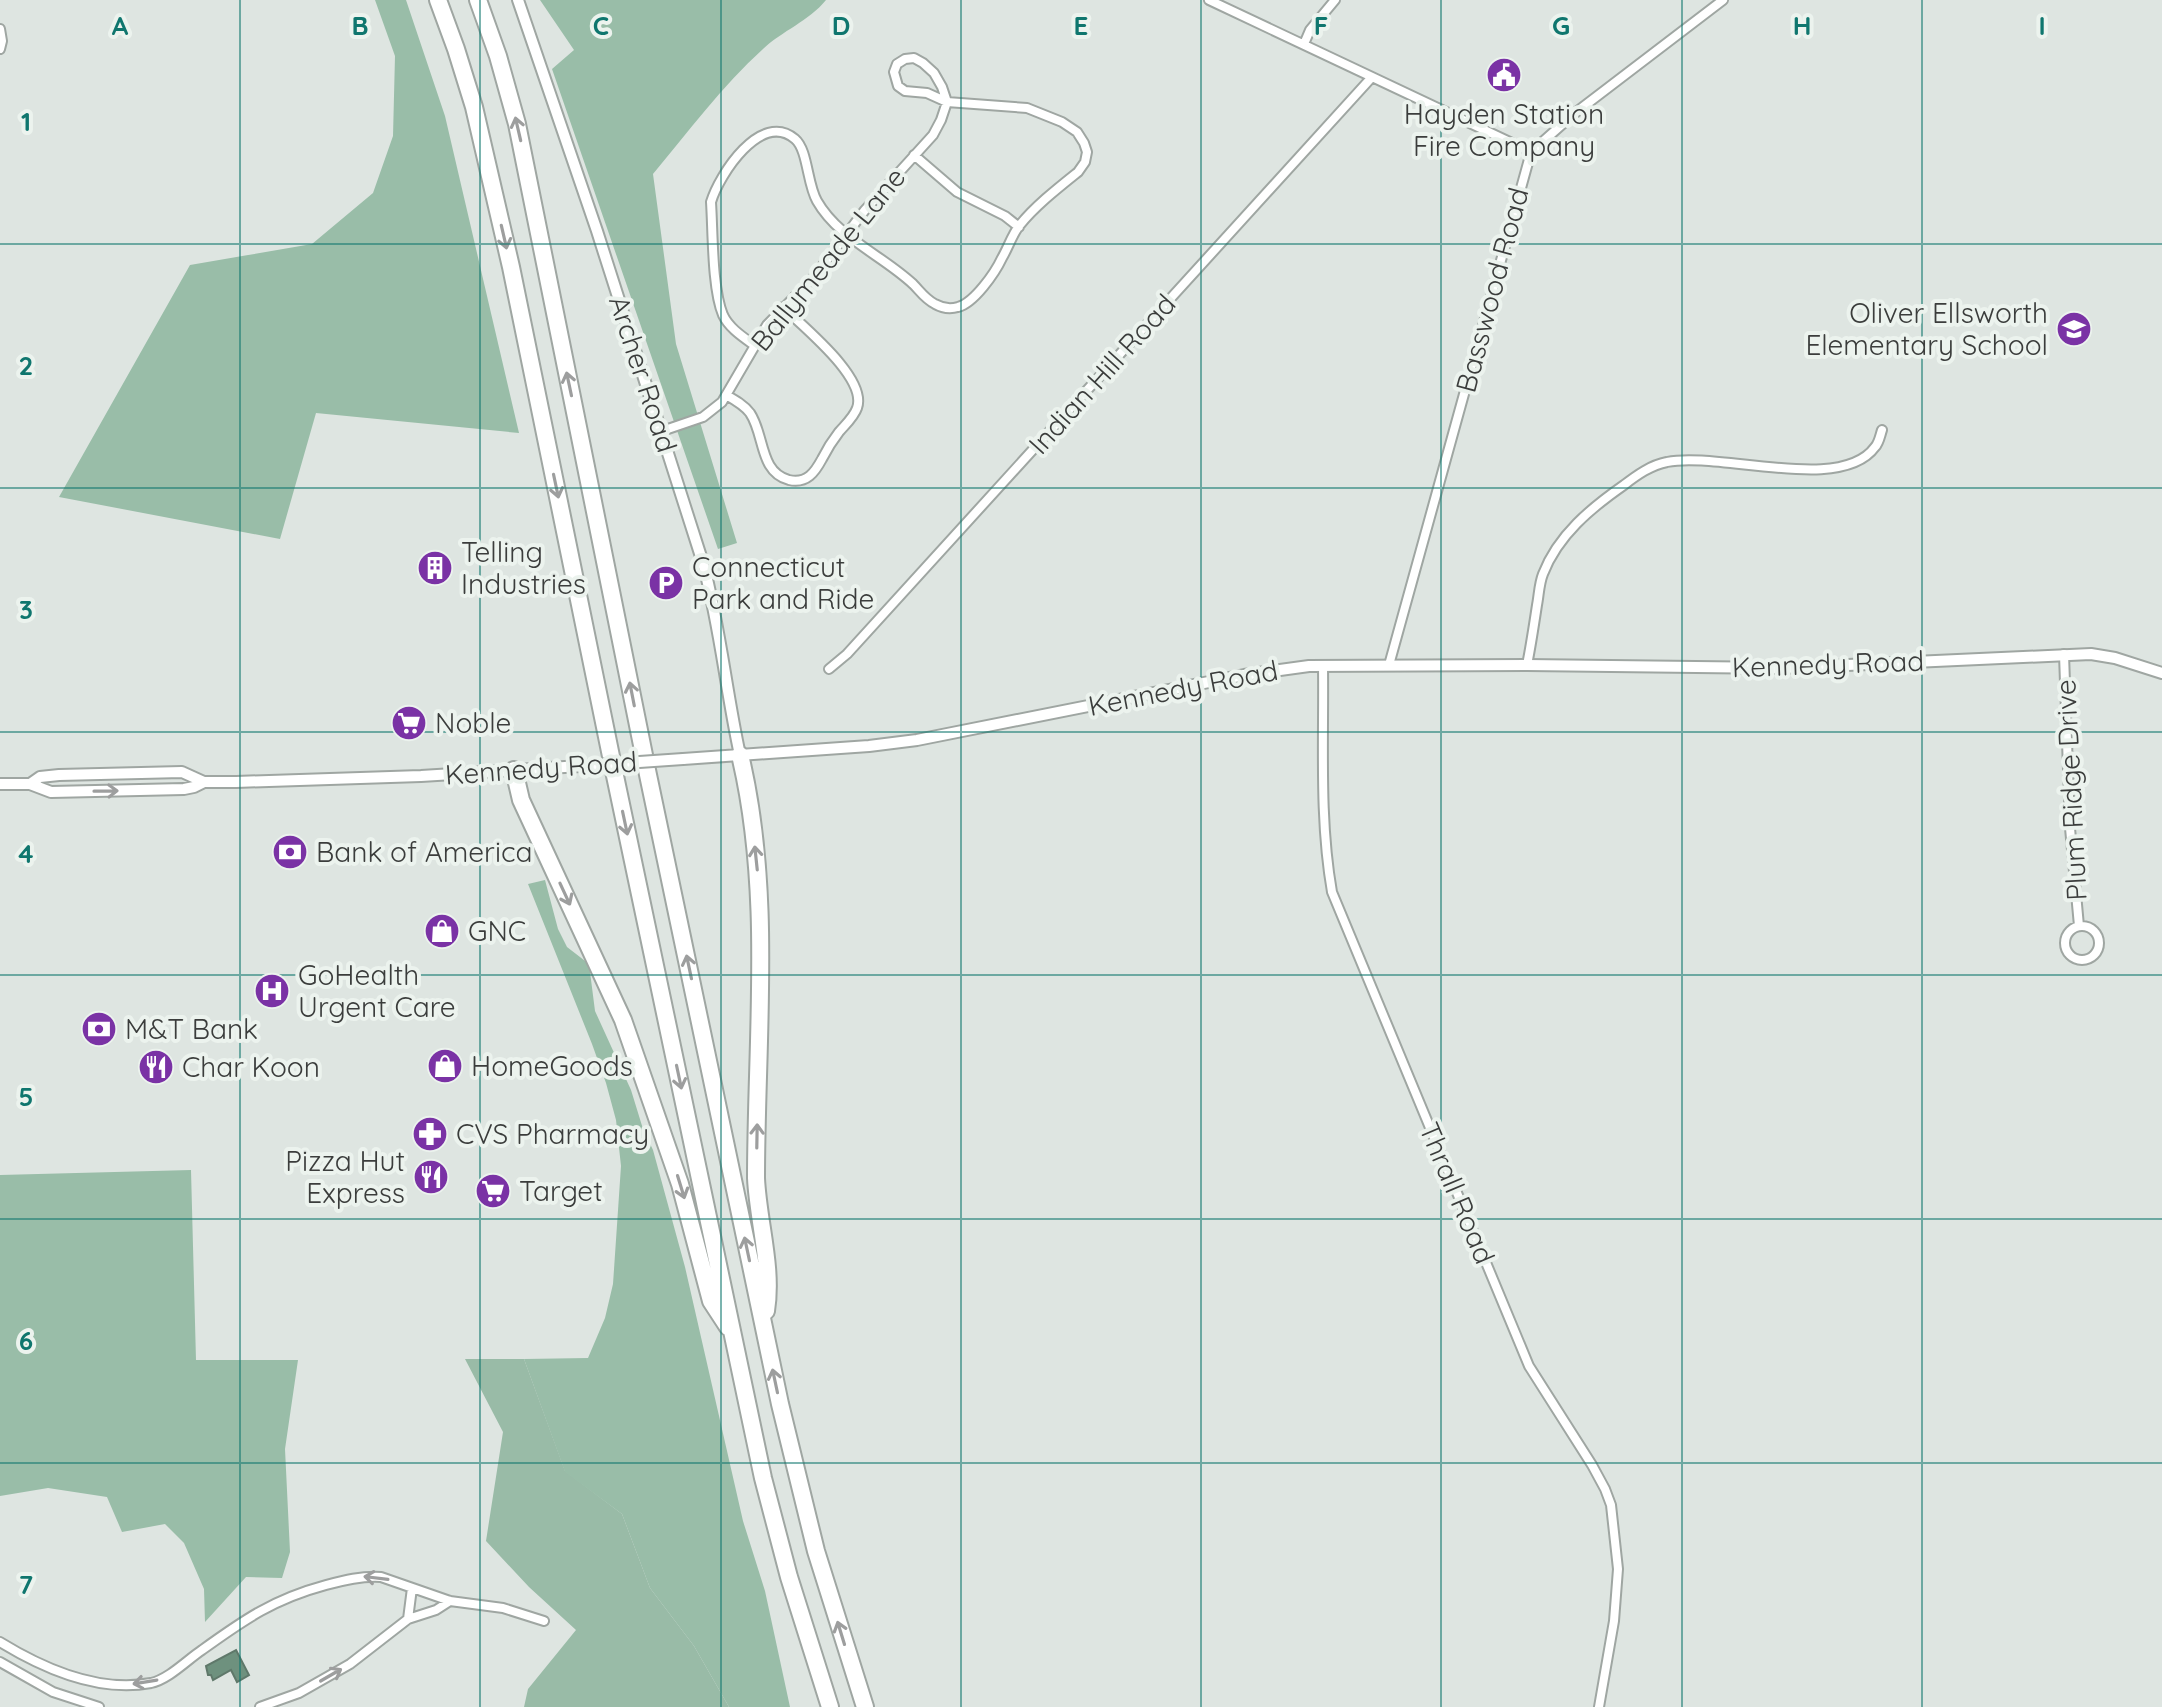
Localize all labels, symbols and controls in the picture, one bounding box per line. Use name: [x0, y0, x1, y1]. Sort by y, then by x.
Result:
text: A: [112, 9, 129, 42]
text: B: [351, 9, 369, 42]
text: C: [593, 9, 609, 42]
text: D: [832, 9, 850, 42]
text: E: [1074, 9, 1088, 42]
text: F: [1314, 9, 1328, 42]
text: G: [1552, 9, 1570, 42]
text: H: [1793, 9, 1811, 42]
text: I: [2038, 9, 2046, 42]
public building icon: Hayden Station Fire Company: [1485, 56, 1523, 94]
place label: Hayden Station Fire Company: [1404, 96, 1604, 163]
text: 1: [21, 105, 31, 138]
one-way arrow: [509, 117, 524, 143]
street label: Ballymeade Lane: [743, 160, 912, 358]
street label: Basswood Road: [1447, 184, 1536, 396]
one-way arrow: [497, 223, 512, 249]
street label: Indian Hill Road: [1021, 286, 1183, 461]
street label: Archer Road: [602, 291, 685, 456]
place label: Oliver Ellsworth Elementary School: [1805, 295, 2048, 362]
school or university icon: Oliver Ellsworth Elementary School: [2055, 310, 2093, 348]
text: 2: [19, 349, 33, 382]
one-way arrow: [561, 372, 576, 397]
one-way arrow: [549, 472, 564, 498]
place label: Telling Industries: [461, 534, 586, 601]
building icon: Telling Industries: [416, 549, 454, 587]
place label: Connecticut Park and Ride: [692, 549, 874, 616]
parking icon: Connecticut Park and Ride: [647, 564, 685, 602]
text: 3: [19, 593, 33, 626]
street label: Kennedy Road: [1731, 643, 1925, 684]
street label: Kennedy Road: [1085, 652, 1281, 723]
street label: Plum Ridge Drive: [2047, 678, 2094, 902]
one-way arrow: [623, 681, 638, 707]
supermarket icon: Noble: [390, 704, 428, 742]
place label: Noble: [435, 705, 511, 740]
street label: Kennedy Road: [444, 743, 638, 792]
one-way arrow: [92, 783, 119, 798]
one-way arrow: [618, 809, 633, 835]
bank icon: Bank of America: [271, 833, 309, 871]
place label: Bank of America: [316, 834, 532, 869]
text: 4: [18, 837, 34, 870]
one-way arrow: [749, 845, 764, 872]
one-way arrow: [558, 881, 573, 905]
shop icon: GNC: [423, 912, 461, 950]
place label: GNC: [468, 913, 526, 948]
one-way arrow: [681, 954, 696, 980]
place label: GoHealth Urgent Care: [298, 957, 456, 1024]
hospital icon: GoHealth Urgent Care: [253, 972, 291, 1010]
bank icon: M&T Bank: [80, 1010, 118, 1048]
place label: M&T Bank: [125, 1011, 258, 1046]
shop icon: HomeGoods: [426, 1047, 464, 1085]
restaurant icon: Char Koon: [137, 1048, 175, 1086]
place label: HomeGoods: [471, 1048, 633, 1083]
place label: Char Koon: [182, 1049, 320, 1084]
one-way arrow: [672, 1064, 687, 1089]
text: 5: [19, 1080, 33, 1113]
pharmacy icon: CVS Pharmacy: [411, 1115, 449, 1153]
place label: CVS Pharmacy: [456, 1116, 649, 1151]
street label: Thrall Road: [1412, 1117, 1503, 1269]
one-way arrow: [749, 1123, 764, 1150]
place label: Pizza Hut Express: [285, 1143, 405, 1210]
restaurant icon: Pizza Hut Express: [412, 1158, 450, 1196]
supermarket icon: Target: [474, 1172, 512, 1210]
place label: Target: [519, 1173, 603, 1208]
one-way arrow: [675, 1174, 689, 1199]
one-way arrow: [739, 1236, 754, 1262]
text: 6: [19, 1324, 33, 1357]
one-way arrow: [767, 1369, 782, 1395]
text: 7: [19, 1568, 33, 1601]
one-way arrow: [363, 1571, 390, 1586]
one-way arrow: [832, 1621, 847, 1646]
one-way arrow: [319, 1667, 342, 1683]
one-way arrow: [132, 1675, 158, 1690]

